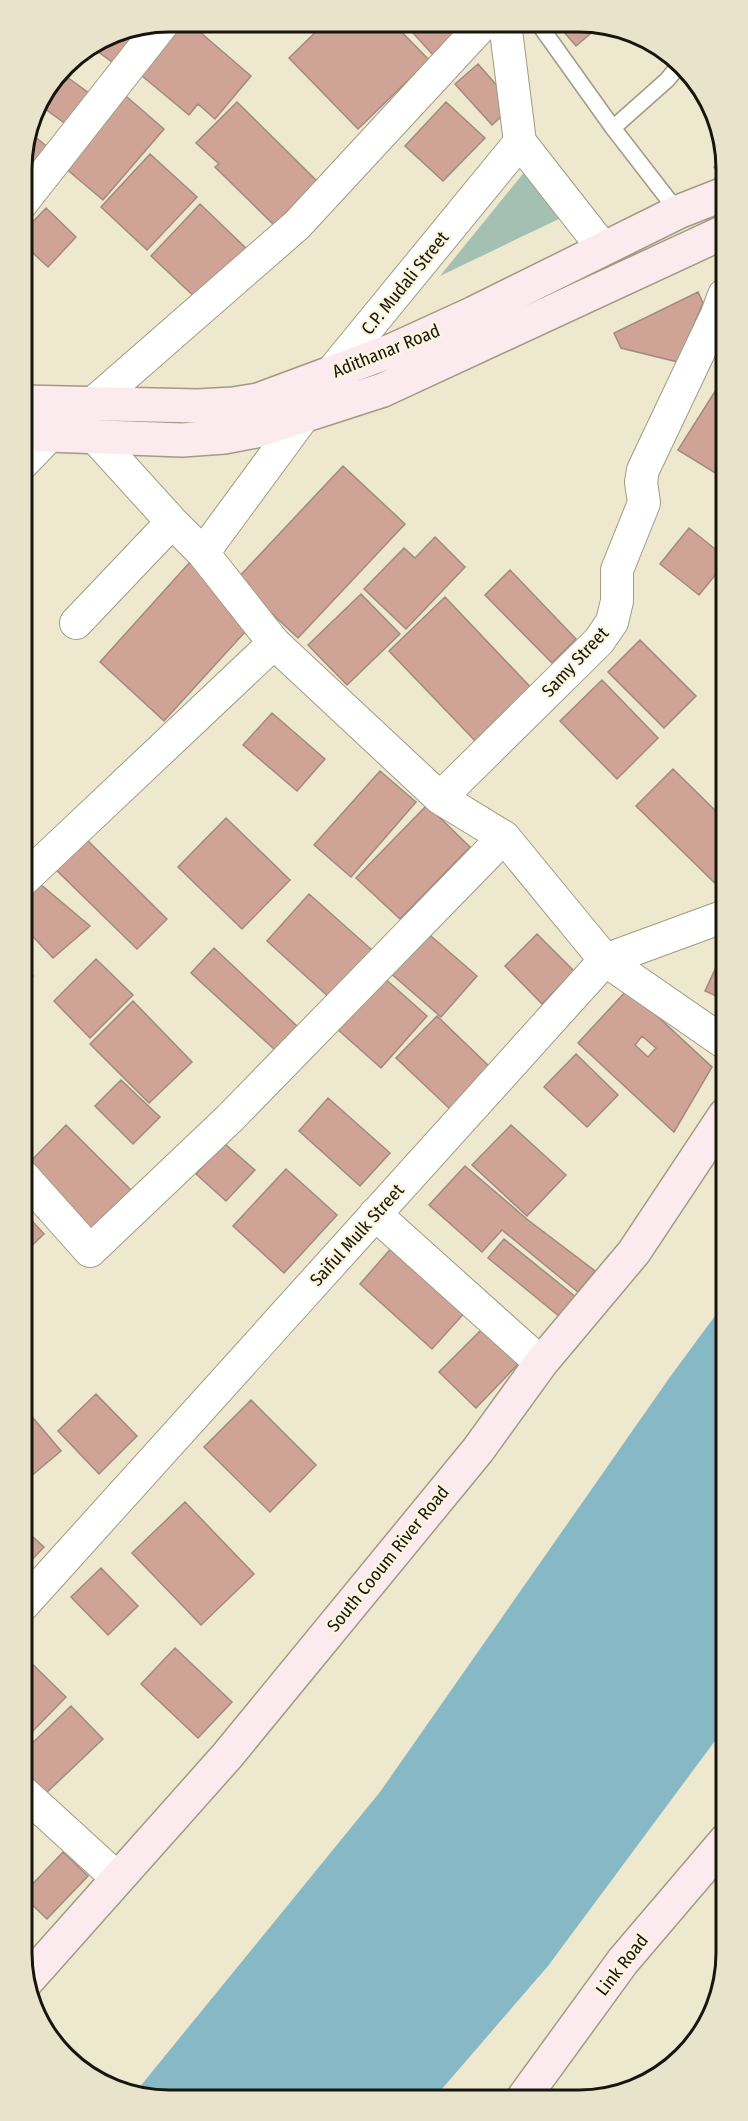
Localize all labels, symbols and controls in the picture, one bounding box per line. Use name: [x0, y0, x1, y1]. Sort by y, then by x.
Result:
street label: C.P. Mudali Street: [357, 227, 453, 339]
street label: Adithanar Road: [329, 319, 443, 383]
street label: Samy Street: [537, 622, 613, 702]
street label: Saiful Mulk Street: [305, 1179, 409, 1291]
street label: South Cooum River Road: [322, 1482, 454, 1636]
street label: Link Road: [591, 1930, 653, 2000]

